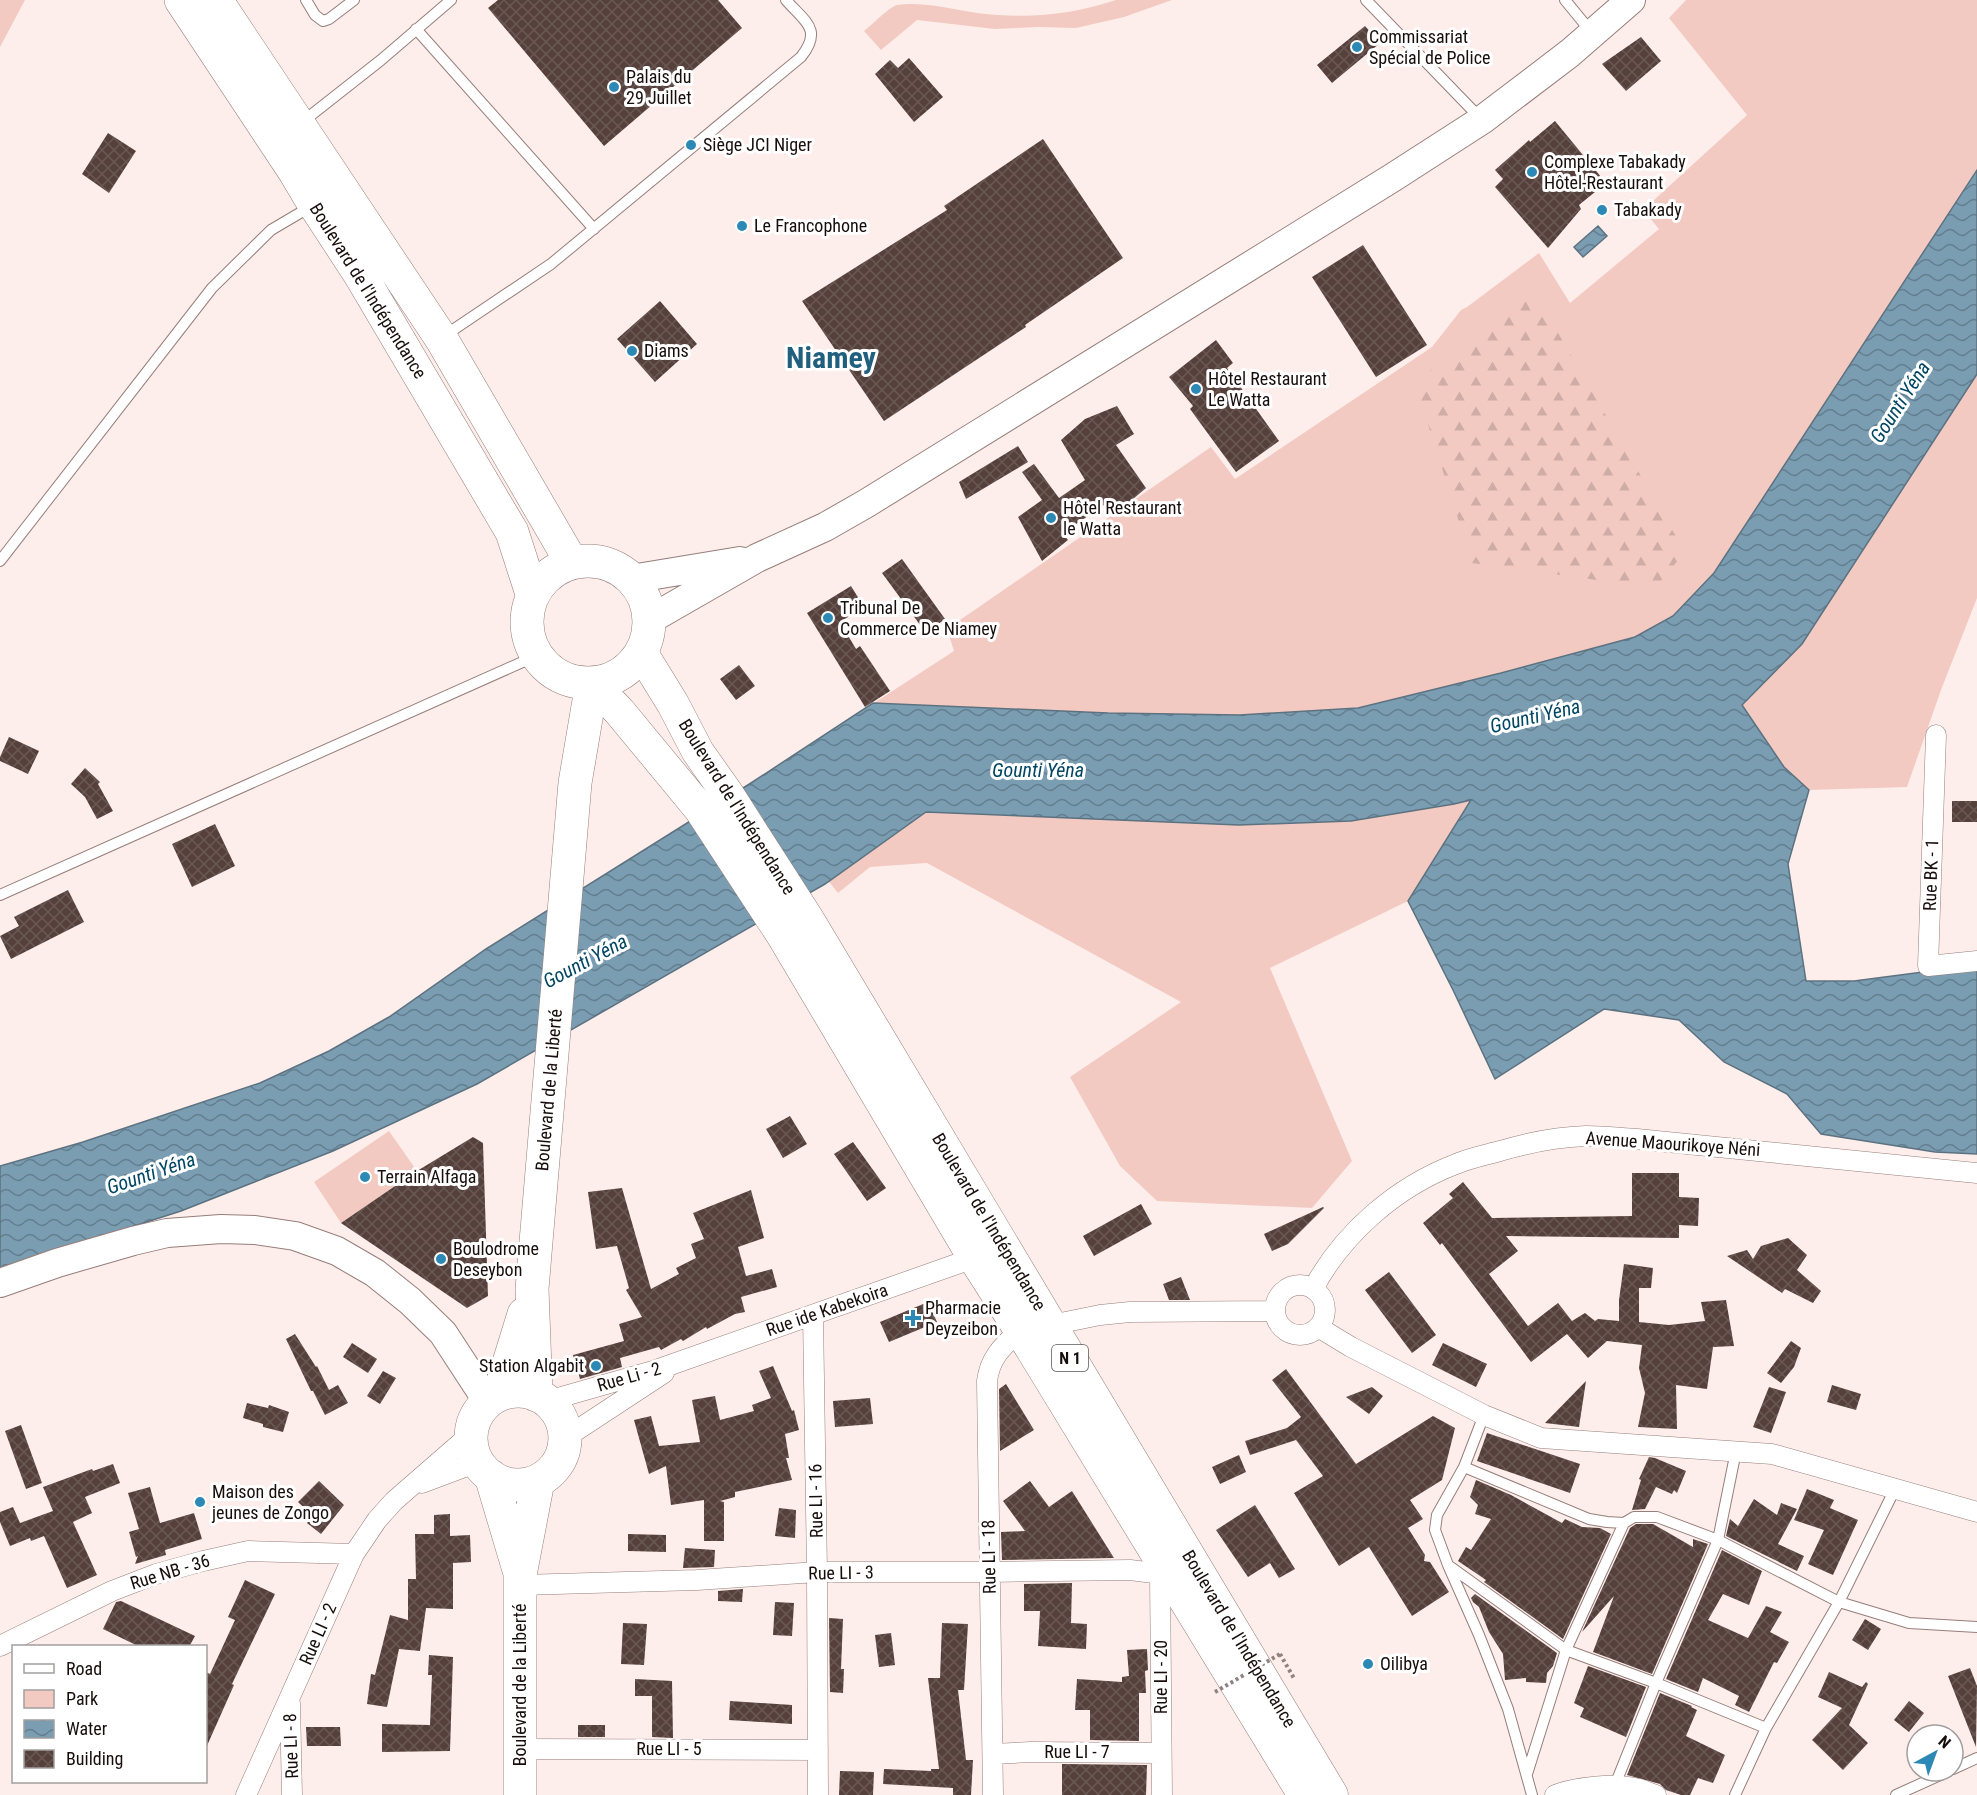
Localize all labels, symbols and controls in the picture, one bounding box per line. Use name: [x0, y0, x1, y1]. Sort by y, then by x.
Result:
place label: Commissariat Spécial de Police: [1369, 26, 1490, 68]
marker: Commissariat Spécial de Police: [1350, 40, 1364, 54]
place label: Palais du 29 Juillet: [626, 66, 691, 108]
marker: Palais du 29 Juillet: [607, 80, 621, 94]
place label: Siège JCI Niger: [703, 134, 812, 155]
marker: Siège JCI Niger: [684, 138, 698, 152]
place label: Complexe Tabakady Hôtel-Restaurant: [1544, 151, 1686, 193]
marker: Complexe Tabakady Hôtel-Restaurant: [1525, 165, 1539, 179]
street label: Boulevard de l'Indépendance: [306, 199, 431, 382]
place label: Tabakady: [1614, 199, 1682, 220]
marker: Tabakady: [1595, 203, 1609, 217]
place label: Le Francophone: [754, 215, 867, 236]
marker: Le Francophone: [735, 219, 749, 233]
place label: Diams: [644, 340, 689, 361]
district label: Niamey: [786, 340, 877, 375]
marker: Diams: [625, 344, 639, 358]
water label: Gounti Yéna: [1865, 357, 1935, 447]
place label: Hôtel Restaurant Le Watta: [1208, 368, 1327, 410]
marker: Hôtel Restaurant Le Watta: [1189, 382, 1203, 396]
place label: Hôtel Restaurant le Watta: [1063, 497, 1182, 539]
marker: Hôtel Restaurant le Watta: [1044, 511, 1058, 525]
place label: Tribunal De Commerce De Niamey: [840, 597, 998, 639]
marker: Tribunal De Commerce De Niamey: [821, 611, 835, 625]
water label: Gounti Yéna: [1487, 694, 1583, 738]
street label: Boulevard de l'Indépendance: [675, 715, 800, 898]
water label: Gounti Yéna: [992, 758, 1084, 782]
street label: Rue BK - 1: [1919, 839, 1942, 911]
water label: Gounti Yéna: [539, 929, 631, 993]
street label: Boulevard de la Liberté: [531, 1008, 566, 1172]
street label: Avenue Maourikoye Néni: [1585, 1127, 1761, 1160]
street label: Boulevard de l'Indépendance: [928, 1129, 1051, 1314]
water label: Gounti Yéna: [104, 1147, 198, 1199]
place label: Terrain Alfaga: [377, 1166, 476, 1187]
marker: Terrain Alfaga: [358, 1170, 372, 1184]
place label: Boulodrome Deseybon: [453, 1238, 539, 1280]
marker: Boulodrome Deseybon: [434, 1252, 448, 1266]
street label: Rue ide Kabekoira: [763, 1279, 890, 1340]
place label: Pharmacie Deyzeibon: [925, 1297, 1001, 1339]
marker: Pharmacie Deyzeibon: [906, 1311, 920, 1325]
road number: N 1: [1052, 1345, 1088, 1371]
place label: Station Algabit: [479, 1355, 584, 1376]
street label: Rue Li - 2: [595, 1357, 663, 1396]
marker: Station Algabit: [589, 1359, 603, 1373]
street label: Rue LI - 16: [804, 1464, 827, 1538]
place label: Maison des jeunes de Zongo: [211, 1481, 329, 1523]
marker: Maison des jeunes de Zongo: [193, 1495, 207, 1509]
street label: Rue LI - 18: [977, 1520, 1000, 1594]
street label: Boulevard de l'Indépendance: [1178, 1546, 1301, 1731]
street label: Rue NB - 36: [127, 1549, 212, 1594]
street label: Rue LI - 3: [808, 1561, 874, 1584]
street label: Rue LI - 2: [295, 1600, 341, 1668]
street label: Boulevard de la Liberté: [509, 1604, 530, 1766]
street label: Rue LI - 20: [1150, 1640, 1171, 1714]
legend: [12, 1645, 207, 1783]
place label: Oilibya: [1380, 1653, 1428, 1674]
marker: Oilibya: [1361, 1657, 1375, 1671]
text: Road: [66, 1658, 102, 1679]
text: Park: [66, 1688, 98, 1709]
street label: Rue LI - 8: [279, 1713, 302, 1779]
text: Water: [66, 1718, 108, 1739]
north arrow: [1905, 1723, 1965, 1783]
text: N: [1935, 1732, 1954, 1752]
street label: Rue LI - 5: [636, 1738, 702, 1759]
street label: Rue LI - 7: [1044, 1741, 1110, 1762]
text: Building: [66, 1748, 123, 1769]

